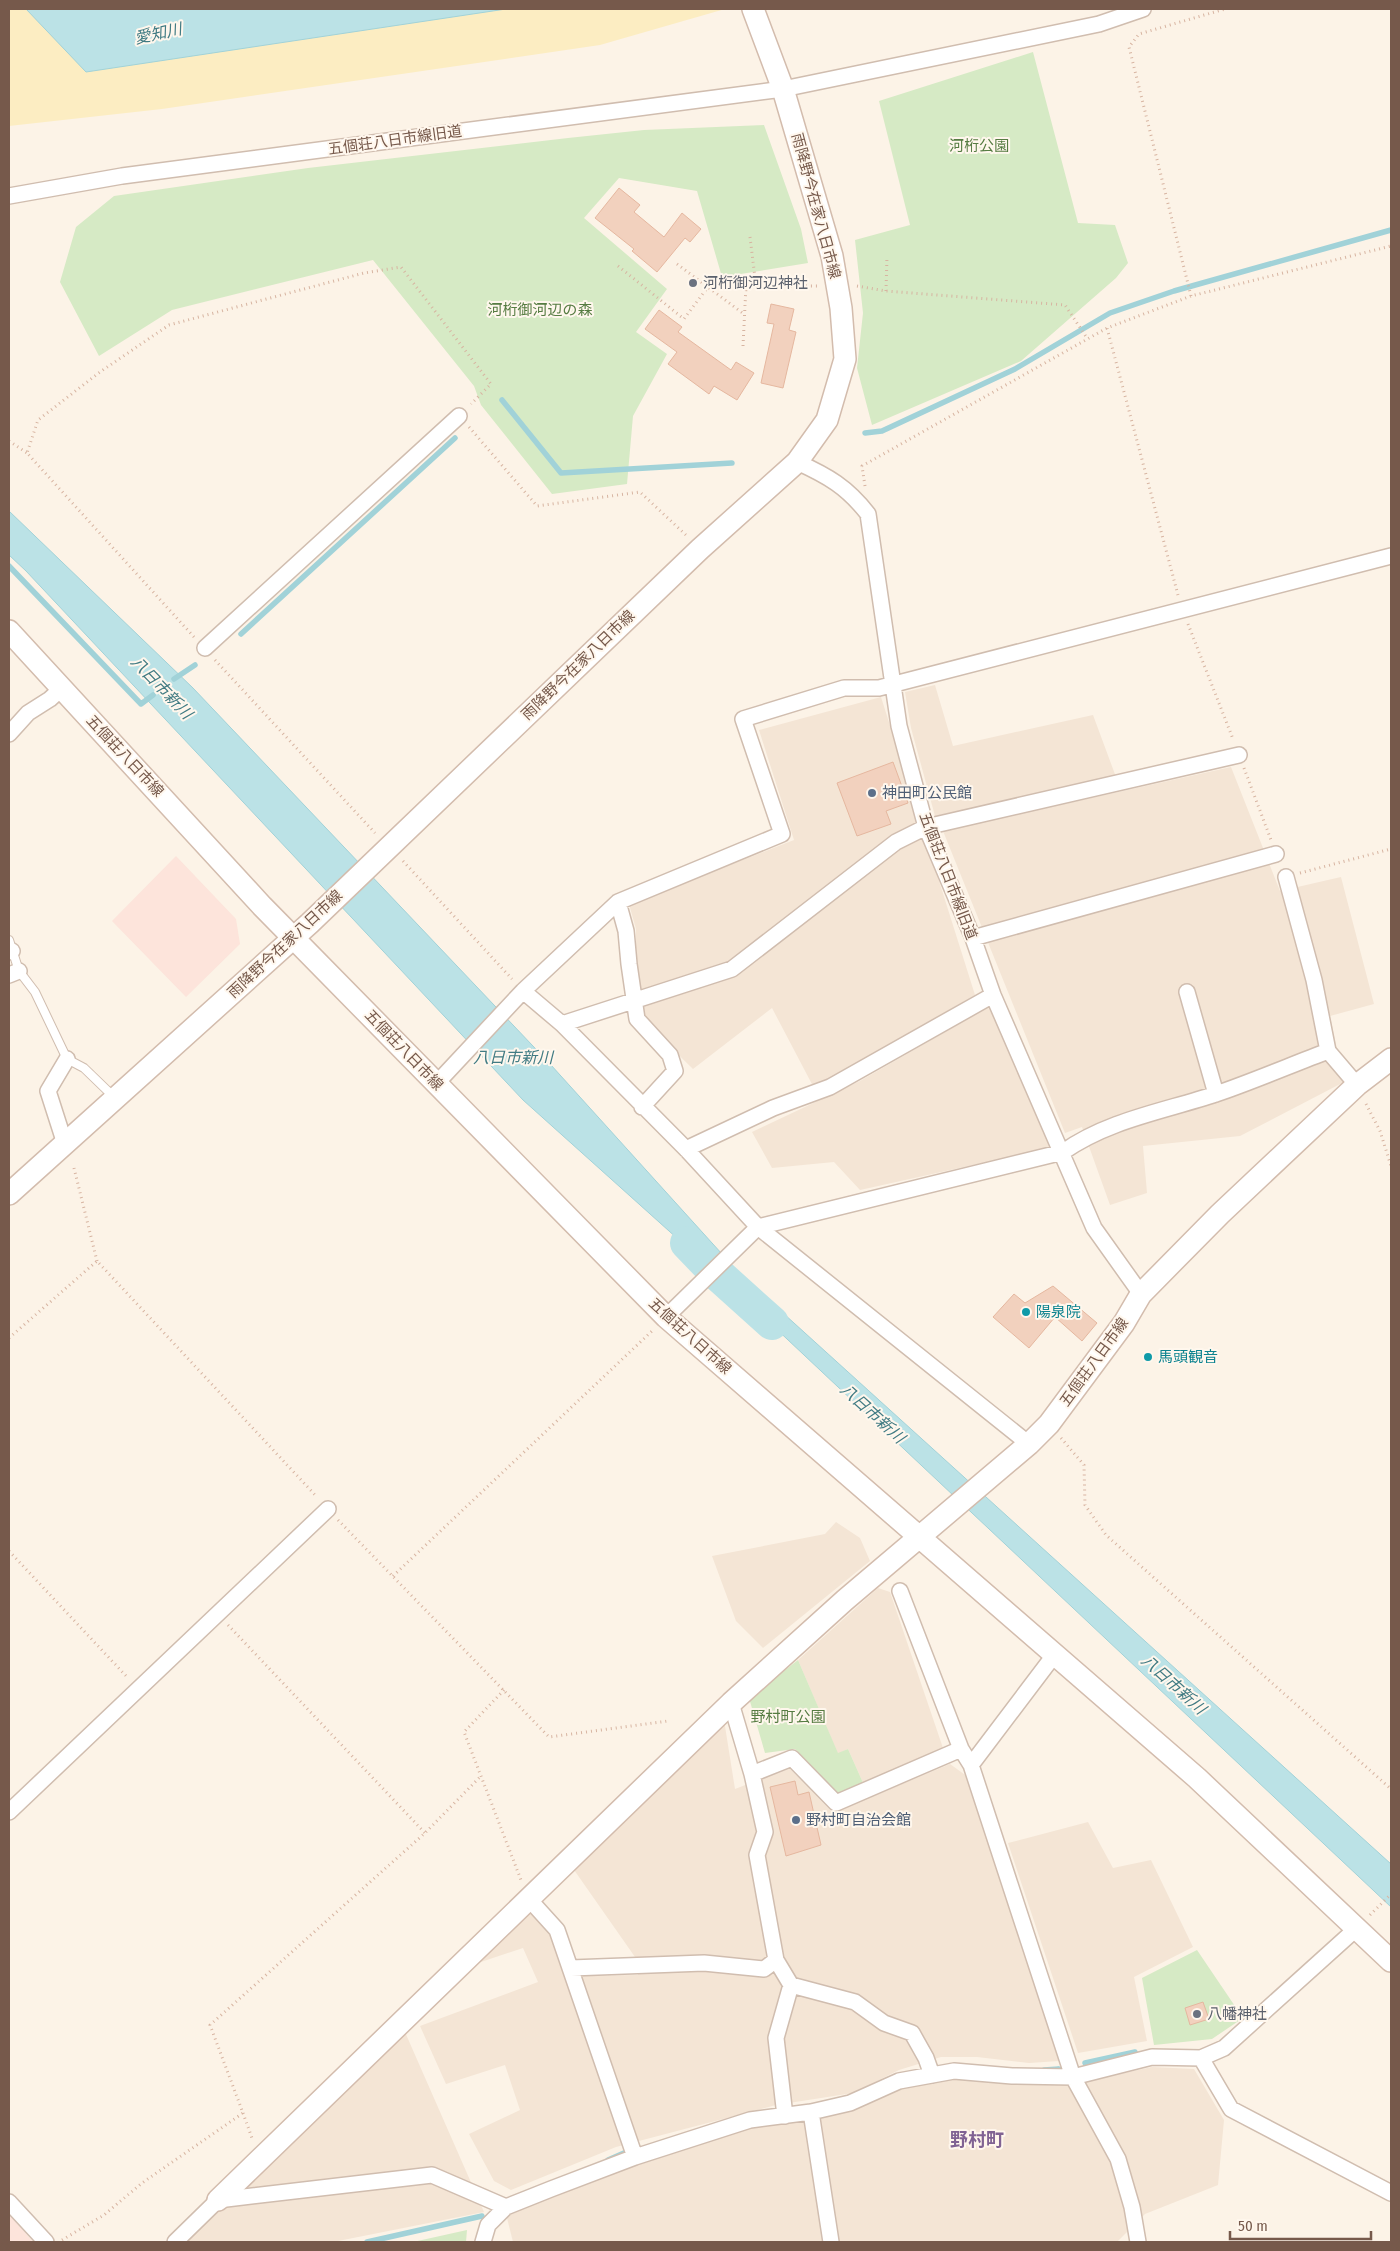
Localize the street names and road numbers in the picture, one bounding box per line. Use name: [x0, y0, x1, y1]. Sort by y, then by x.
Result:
street label: 五個荘八日市線旧道: [327, 122, 463, 158]
street label: 雨降野今在家八日市線: [788, 131, 844, 281]
street label: 雨降野今在家八日市線: [518, 606, 638, 724]
street label: 五個荘八日市線: [83, 711, 167, 801]
street label: 五個荘八日市線旧道: [915, 810, 981, 942]
street label: 雨降野今在家八日市線: [224, 886, 346, 1002]
street label: 五個荘八日市線: [361, 1006, 447, 1094]
street label: 五個荘八日市線: [645, 1294, 735, 1378]
street label: 五個荘八日市線: [1056, 1314, 1132, 1410]

